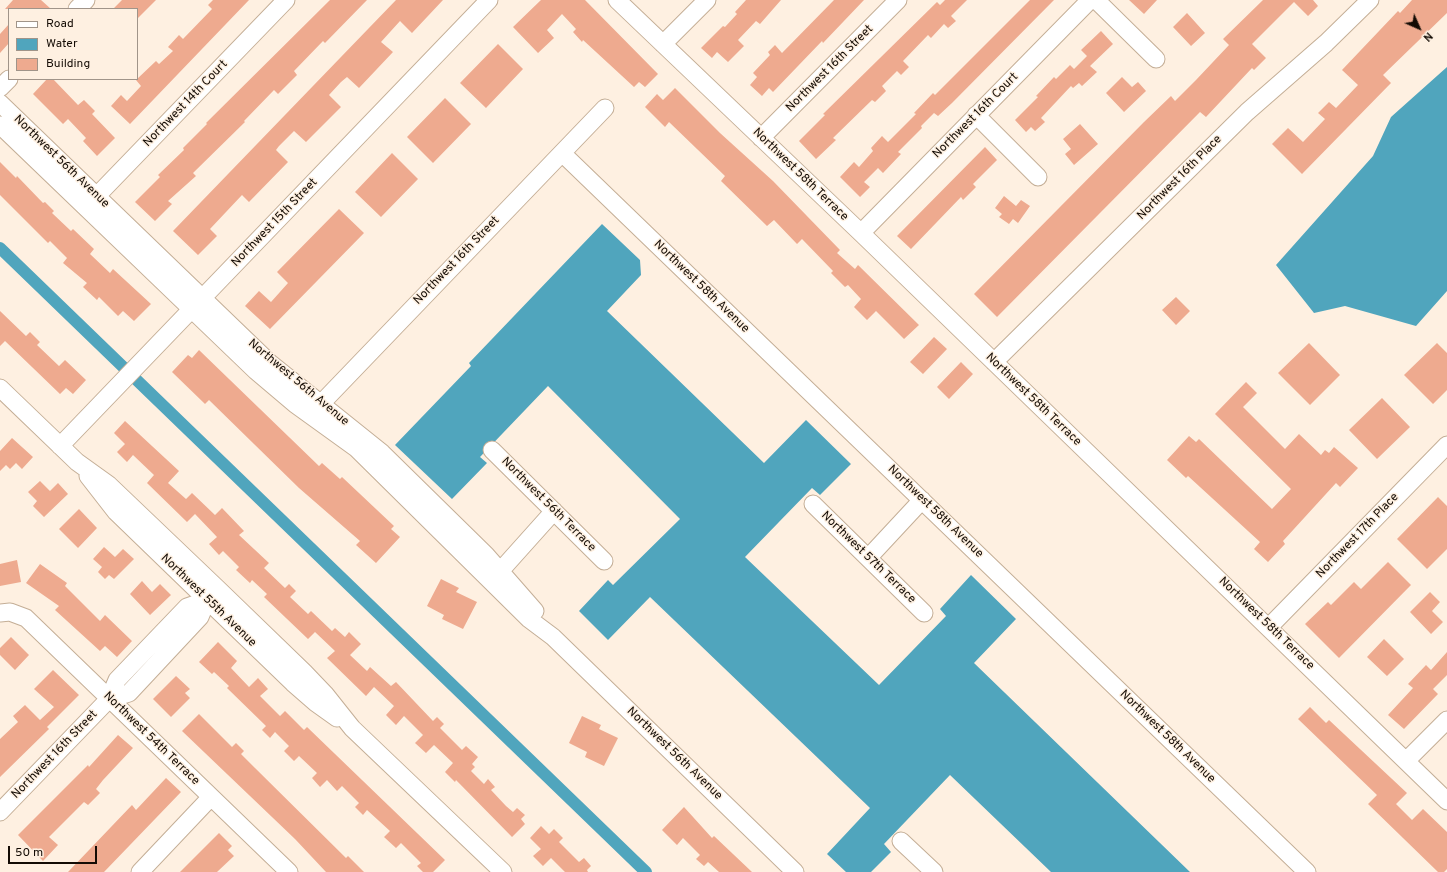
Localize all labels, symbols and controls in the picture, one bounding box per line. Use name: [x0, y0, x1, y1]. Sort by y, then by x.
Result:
legend: [8, 8, 138, 80]
north arrow: [1399, 8, 1439, 48]
text: Road: [46, 16, 74, 32]
street label: Northwest 16th Street: [783, 22, 877, 116]
text: N: [1420, 29, 1435, 44]
text: Water: [46, 36, 78, 52]
text: Building: [46, 56, 90, 72]
street label: Northwest 14th Court: [141, 58, 231, 150]
street label: Northwest 16th Court: [930, 70, 1022, 162]
street label: Northwest 56th Avenue: [10, 113, 112, 211]
street label: Northwest 58th Terrace: [749, 125, 851, 225]
street label: Northwest 16th Place: [1135, 133, 1225, 223]
street label: Northwest 15th Street: [229, 176, 321, 270]
street label: Northwest 16th Street: [411, 214, 503, 308]
street label: Northwest 58th Avenue: [650, 238, 752, 336]
street label: Northwest 56th Avenue: [245, 337, 351, 429]
street label: Northwest 58th Terrace: [982, 350, 1084, 450]
street label: Northwest 56th Terrace: [498, 455, 598, 555]
street label: Northwest 58th Avenue: [884, 463, 986, 561]
street label: Northwest 17th Place: [1314, 491, 1402, 581]
street label: Northwest 57th Terrace: [818, 509, 918, 607]
street label: Northwest 55th Avenue: [157, 552, 259, 650]
street label: Northwest 58th Terrace: [1215, 574, 1317, 674]
street label: Northwest 58th Avenue: [1116, 688, 1218, 786]
street label: Northwest 54th Terrace: [100, 689, 202, 789]
street label: Northwest 56th Avenue: [623, 705, 725, 803]
street label: Northwest 16th Street: [9, 708, 101, 802]
scale bar: [10, 838, 99, 864]
text: 50 m: [15, 845, 43, 861]

